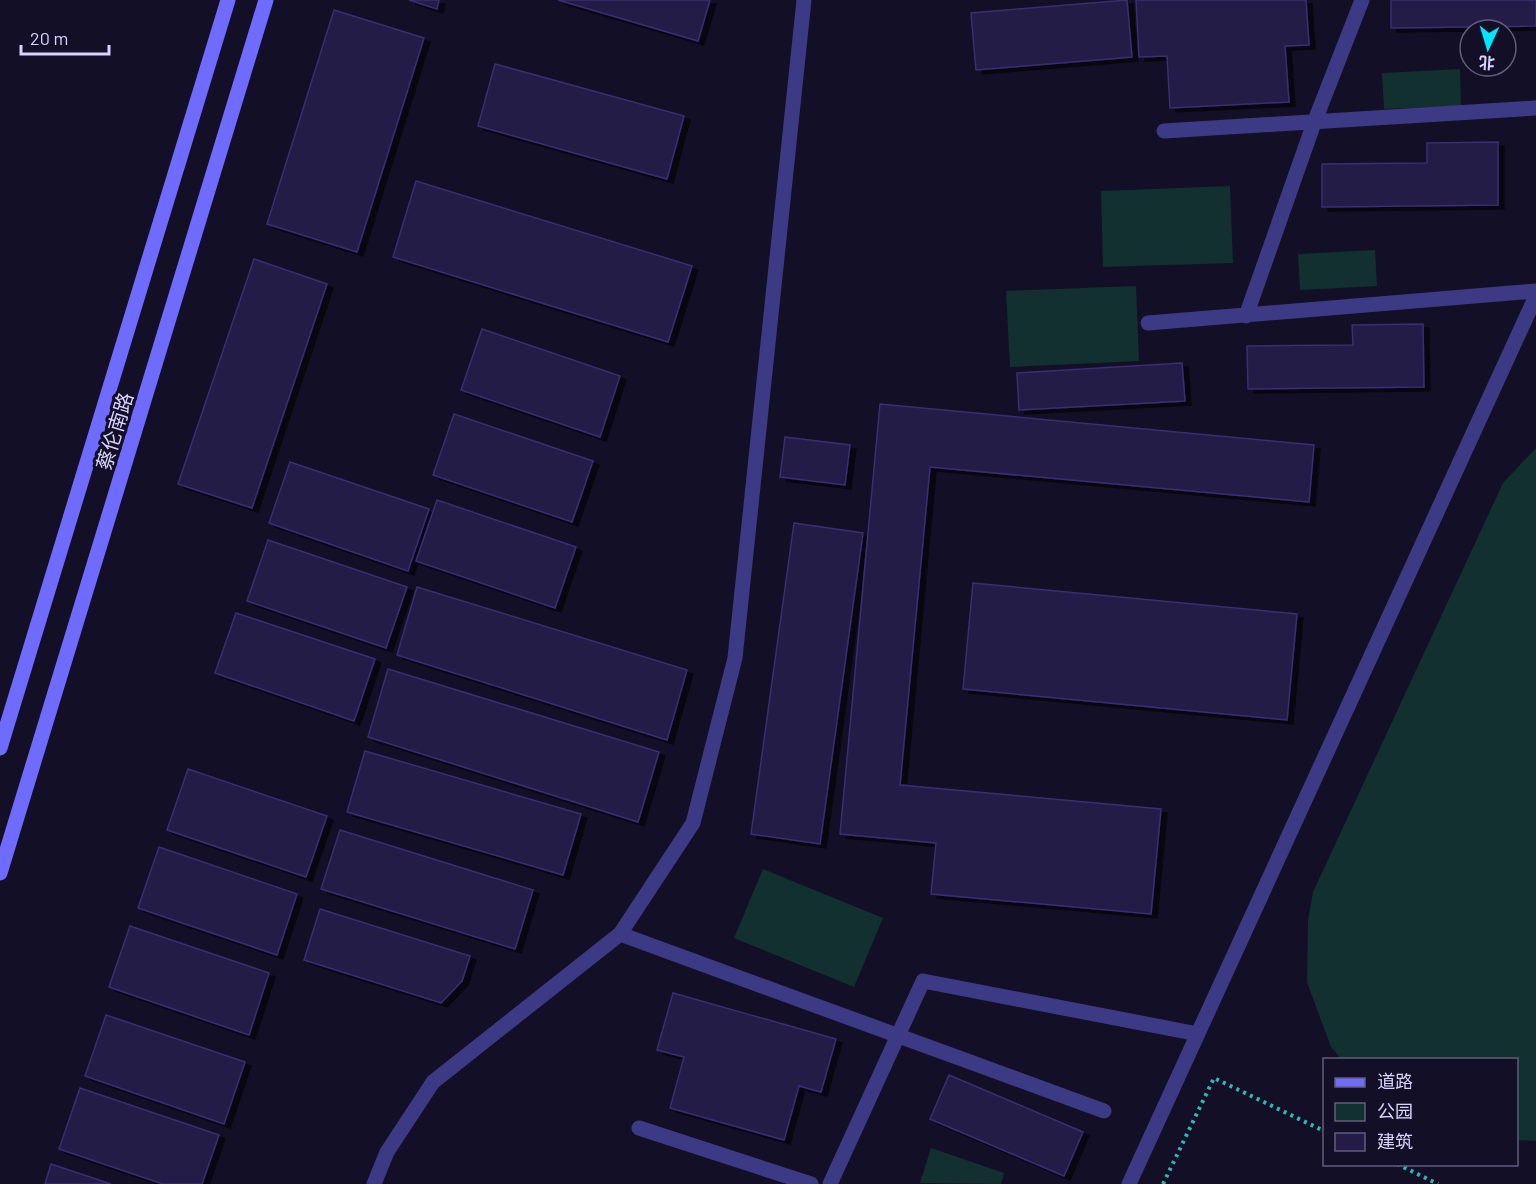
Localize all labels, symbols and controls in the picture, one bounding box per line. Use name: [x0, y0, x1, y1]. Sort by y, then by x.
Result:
scale bar: [21, 18, 110, 56]
north arrow: [1458, 18, 1518, 78]
text: 20 m: [30, 27, 68, 49]
text: 北: [1478, 53, 1496, 73]
street label: 蔡伦南路: [91, 389, 137, 473]
legend: [1323, 1058, 1518, 1166]
text: 道路: [1377, 1070, 1413, 1092]
text: 公园: [1377, 1100, 1413, 1122]
text: 建筑: [1377, 1130, 1413, 1152]

